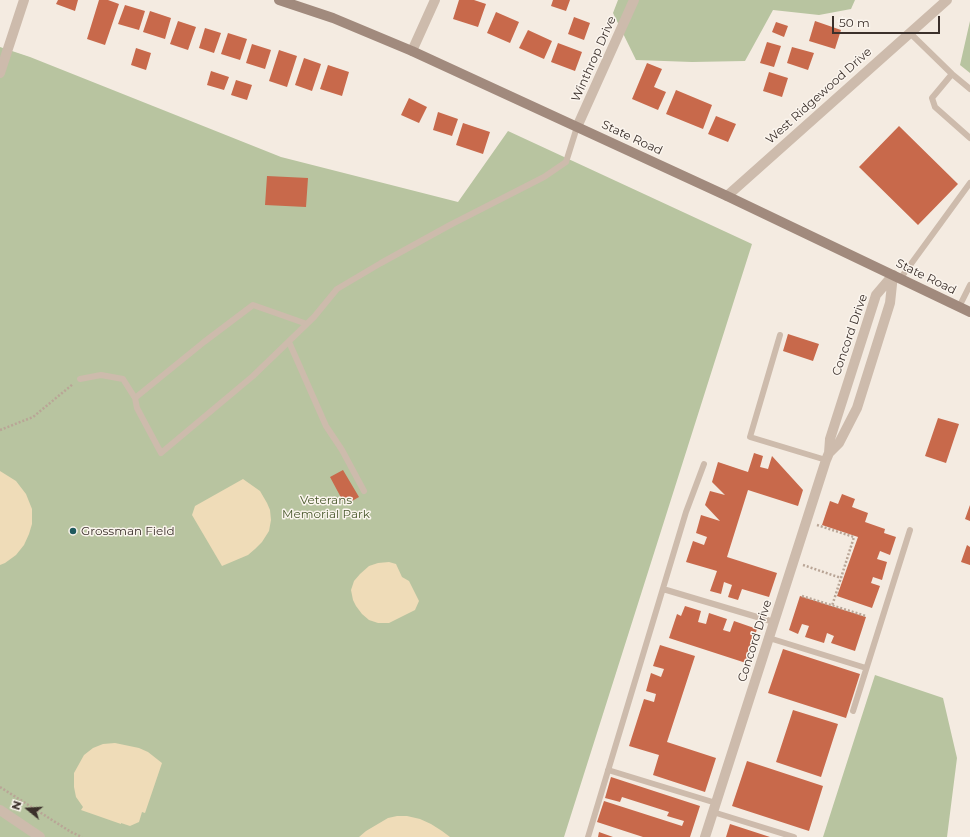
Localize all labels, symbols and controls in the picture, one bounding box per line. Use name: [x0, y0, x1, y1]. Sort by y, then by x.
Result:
scale bar: [834, 8, 942, 34]
street label: Winthrop Drive: [569, 14, 619, 104]
text: 50 m: [839, 15, 870, 30]
street label: West Ridgewood Drive: [763, 45, 875, 147]
street label: State Road: [599, 118, 665, 158]
street label: State Road: [893, 256, 959, 298]
street label: Concord Drive: [829, 292, 871, 378]
park label: Veterans Memorial Park: [282, 493, 370, 521]
place label: Grossman Field: [81, 524, 175, 538]
marker: Grossman Field: [68, 526, 78, 536]
street label: Concord Drive: [735, 598, 775, 684]
north arrow: [8, 789, 48, 829]
text: N: [9, 799, 25, 812]

